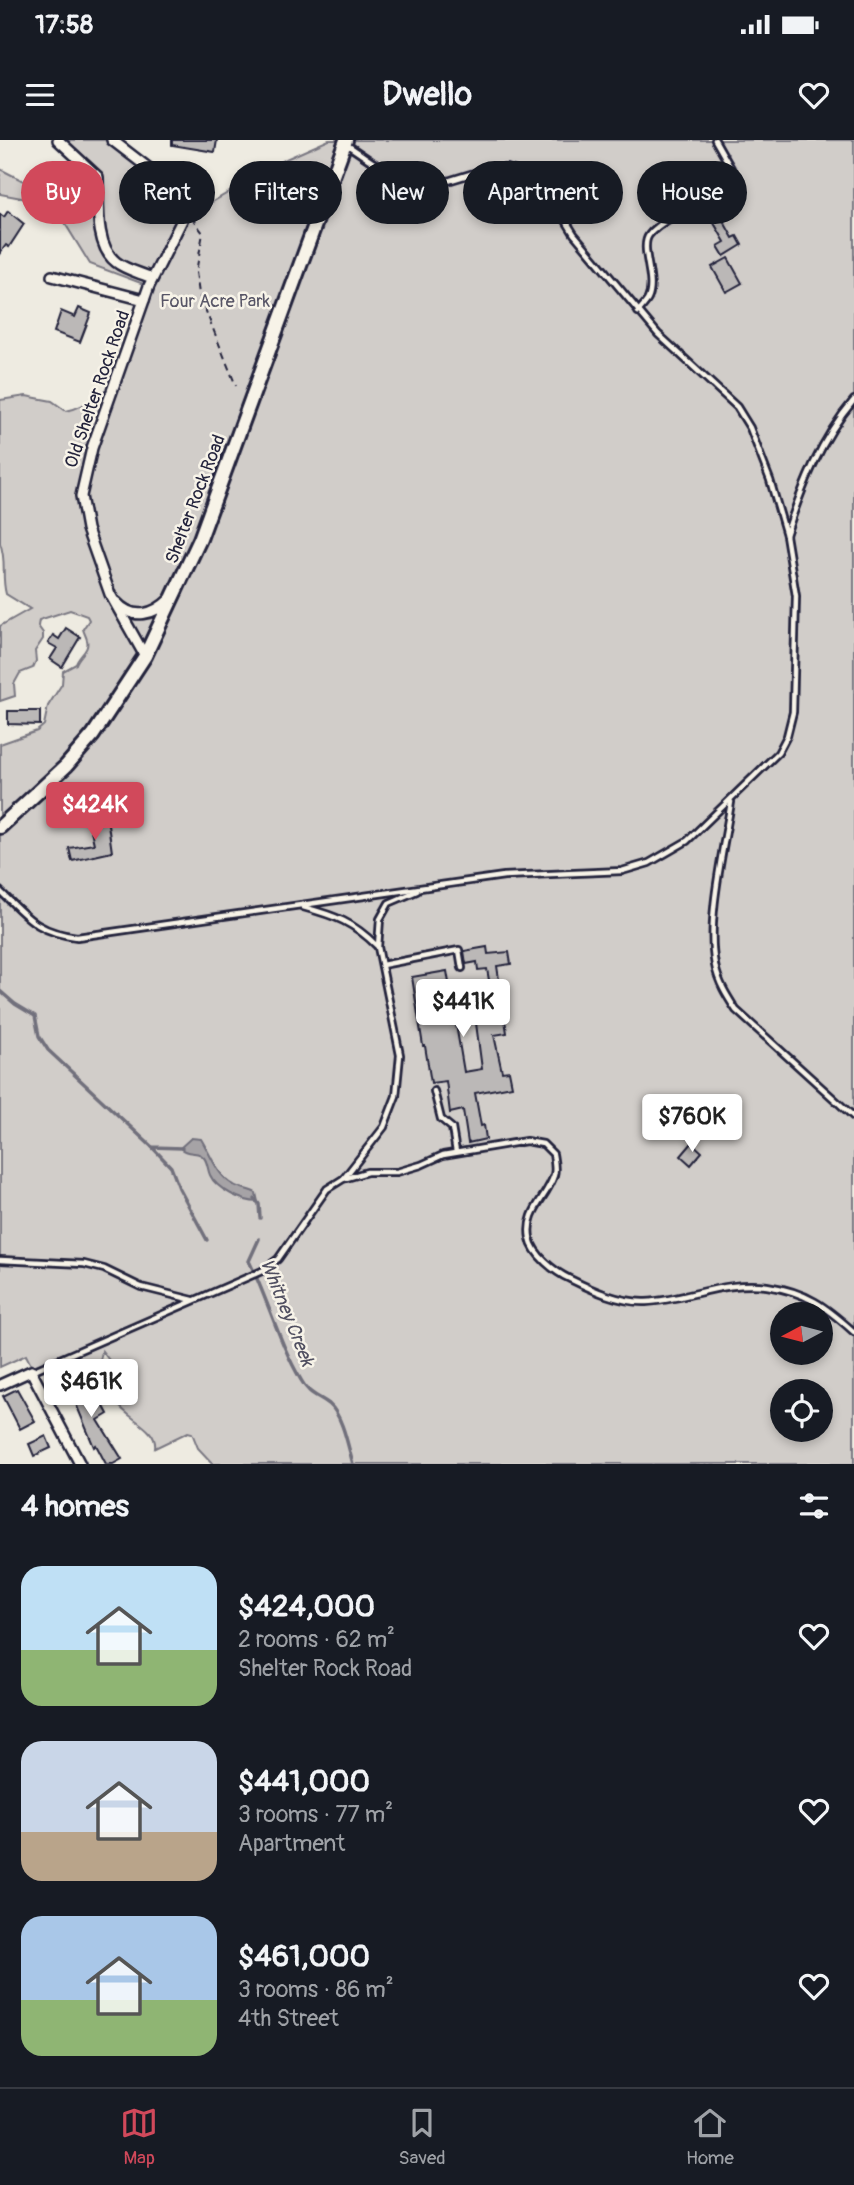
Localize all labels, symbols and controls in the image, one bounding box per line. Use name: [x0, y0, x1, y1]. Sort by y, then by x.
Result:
text: 17:58: [35, 9, 93, 41]
text: Dwello: [382, 75, 472, 115]
icon: menu: [21, 76, 59, 114]
icon: heart: [795, 76, 833, 114]
chip: Buy: [21, 161, 105, 224]
chip: Rent: [119, 161, 215, 224]
chip: Filters: [229, 161, 342, 224]
chip: New: [356, 161, 449, 224]
chip: Apartment: [463, 161, 623, 224]
chip: House: [637, 161, 747, 224]
park label: Four Acre Park: [160, 290, 271, 313]
street label: Old Shelter Rock Road: [60, 307, 135, 471]
street label: Shelter Rock Road: [160, 431, 231, 567]
pin: $424K: [46, 782, 144, 842]
text: $424K: [62, 790, 128, 819]
pin: $441K: [414, 979, 512, 1039]
text: $441K: [432, 987, 494, 1016]
pin: $760K: [643, 1094, 741, 1154]
text: $760K: [658, 1102, 726, 1131]
water label: Whitney Creek: [255, 1255, 320, 1371]
north arrow: [770, 1302, 833, 1365]
map controls: [770, 1302, 833, 1442]
pin: $461K: [42, 1360, 140, 1419]
text: $461K: [60, 1367, 122, 1396]
button: locate: [770, 1379, 833, 1442]
icon: filters: [795, 1487, 833, 1525]
text: 4 homes: [21, 1488, 129, 1525]
text: $424,000: [238, 1588, 375, 1625]
icon: home: [77, 1594, 161, 1678]
icon: heart: [795, 1617, 833, 1655]
text: 2 rooms · 62 m²: [238, 1625, 395, 1654]
text: Shelter Rock Road: [238, 1654, 412, 1683]
text: $441,000: [238, 1763, 370, 1800]
icon: home: [77, 1769, 161, 1853]
icon: heart: [795, 1792, 833, 1830]
text: 3 rooms · 77 m²: [238, 1800, 393, 1829]
text: Apartment: [238, 1829, 345, 1858]
text: $461,000: [238, 1938, 370, 1975]
icon: home: [77, 1944, 161, 2028]
icon: heart: [795, 1967, 833, 2005]
text: 3 rooms · 86 m²: [238, 1975, 394, 2004]
text: 4th Street: [238, 2004, 339, 2033]
tab: Map: [120, 2104, 158, 2170]
tab: Saved: [398, 2104, 446, 2170]
tab: Home: [686, 2104, 734, 2170]

